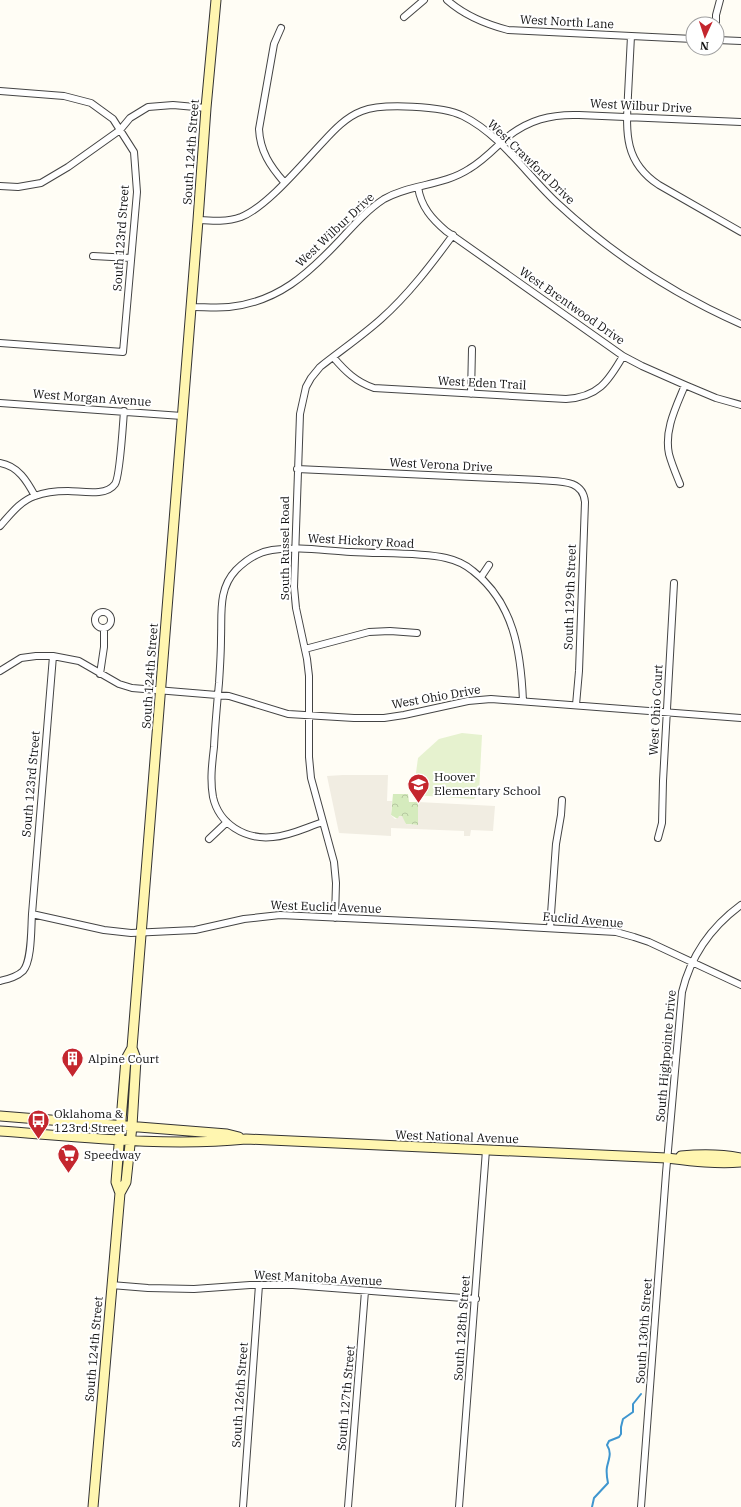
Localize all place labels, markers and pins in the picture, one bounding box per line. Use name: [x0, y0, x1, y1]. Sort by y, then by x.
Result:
place label: Hoover Elementary School: [434, 769, 541, 798]
school or university icon: Hoover Elementary School: [405, 771, 431, 804]
building icon: Alpine Court: [60, 1046, 86, 1079]
place label: Alpine Court: [88, 1051, 159, 1066]
place label: Oklahoma & 123rd Street: [54, 1106, 125, 1135]
bus stop icon: Oklahoma & 123rd Street: [26, 1108, 52, 1141]
supermarket icon: Speedway: [56, 1142, 82, 1175]
place label: Speedway: [84, 1147, 141, 1162]

